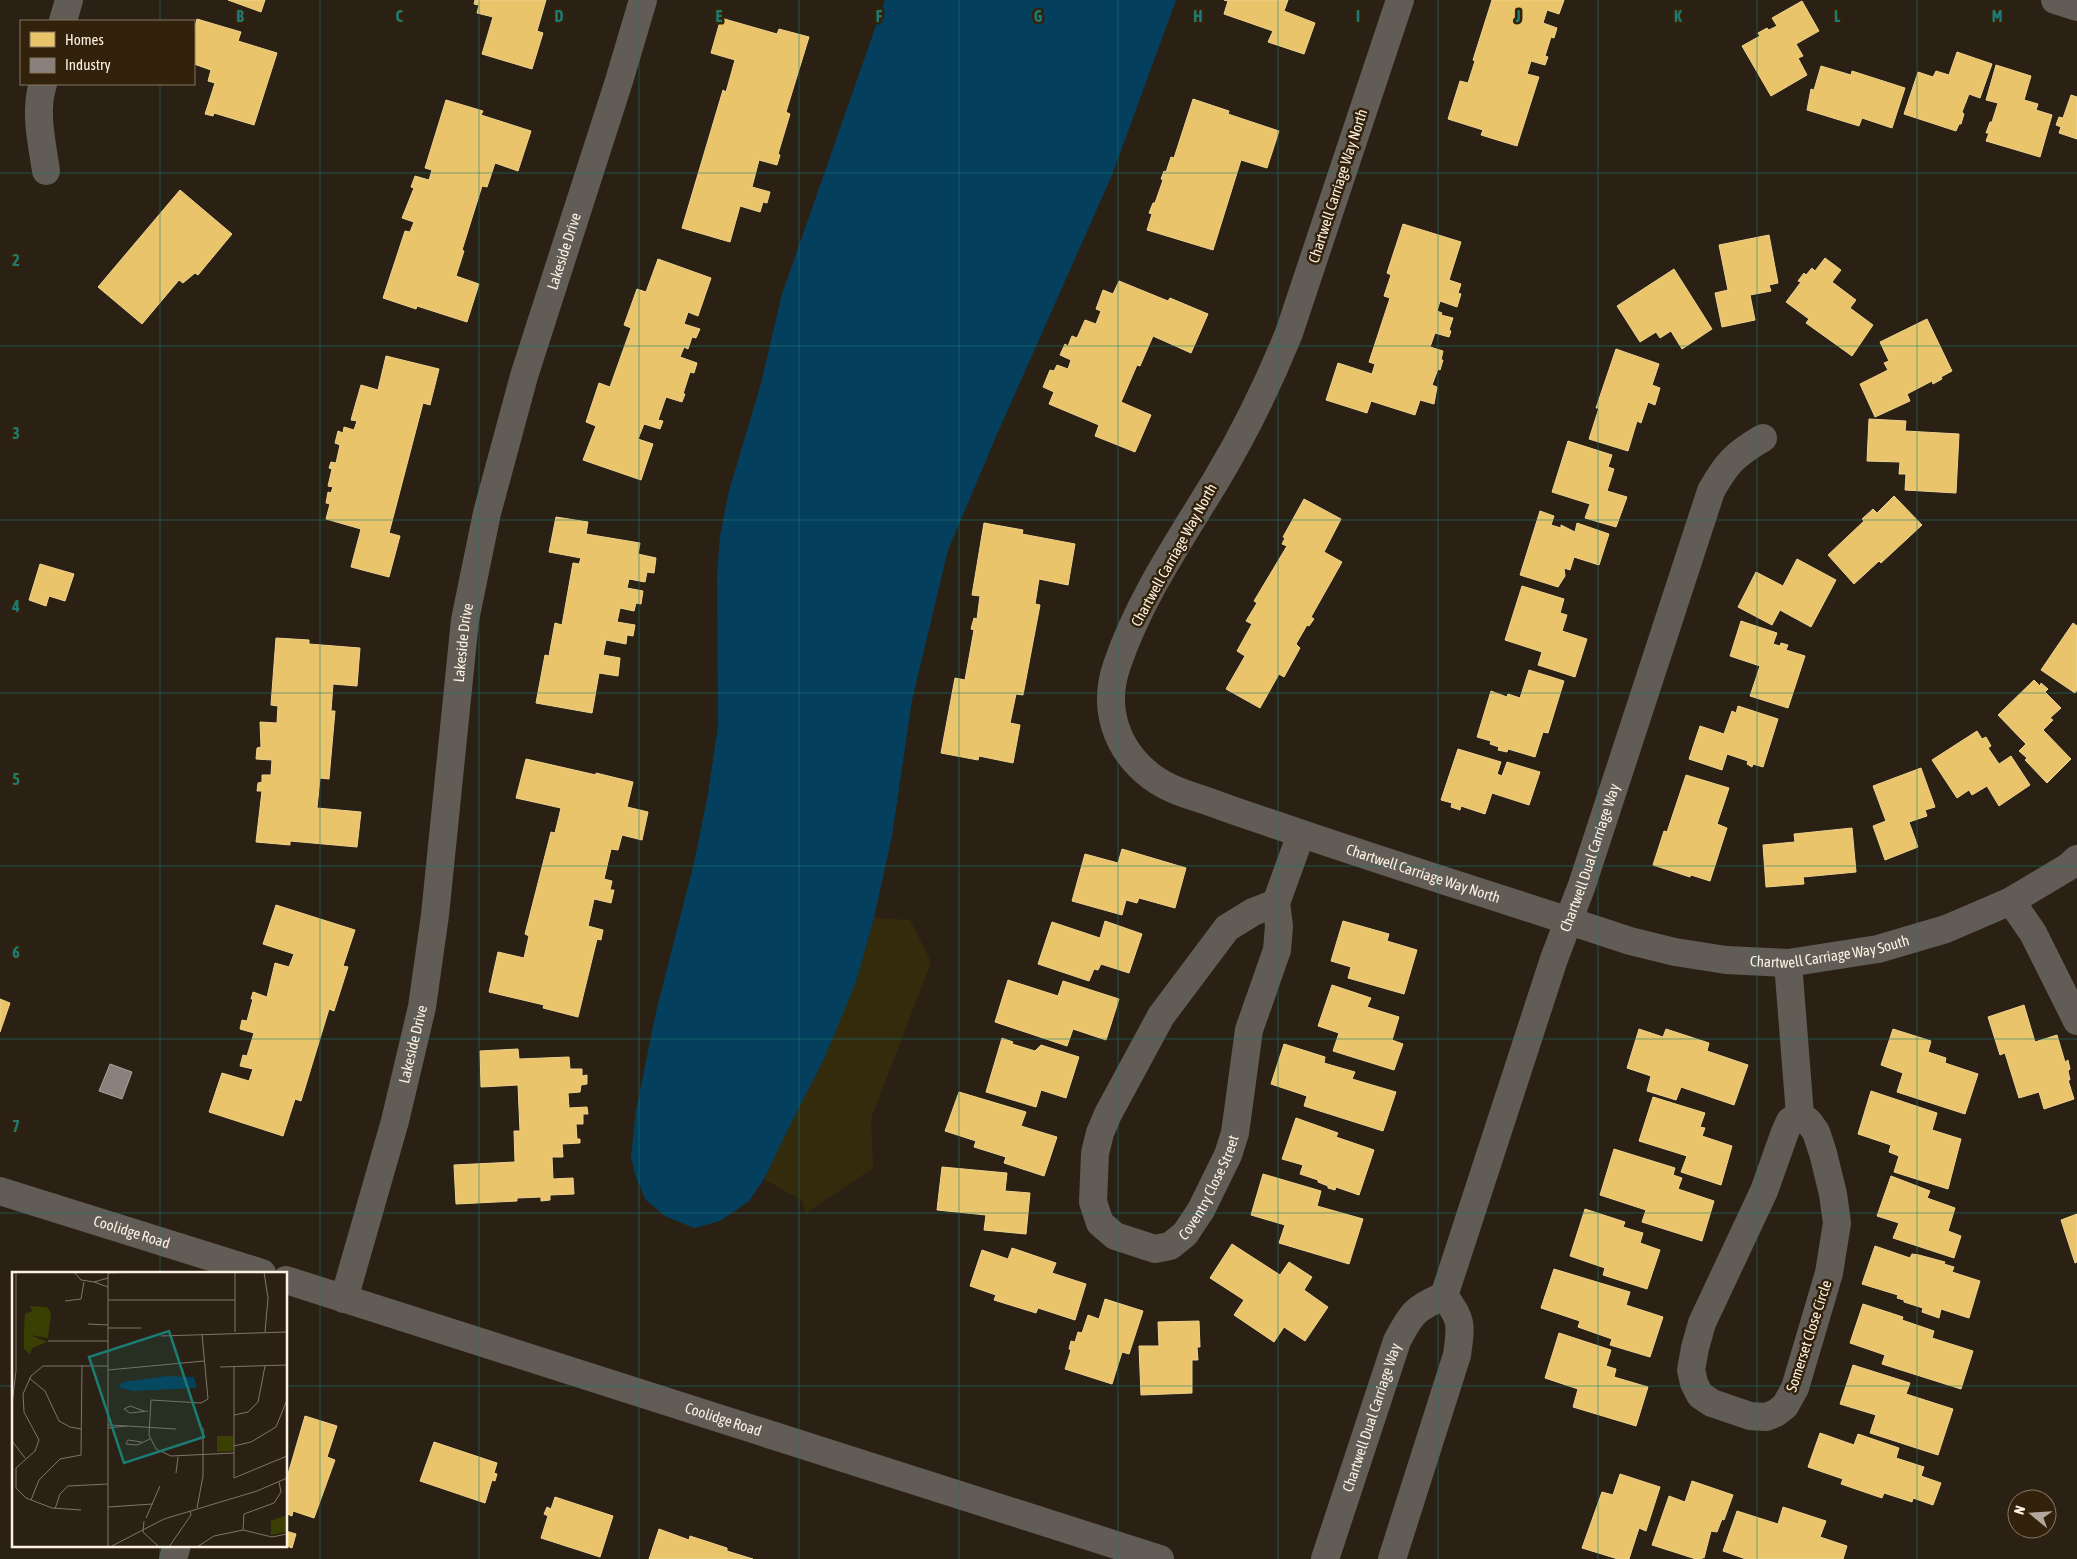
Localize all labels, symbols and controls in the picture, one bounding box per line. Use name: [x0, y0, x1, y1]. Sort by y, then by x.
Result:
text: B: [236, 7, 244, 25]
text: C: [395, 7, 403, 25]
text: D: [555, 7, 564, 25]
text: E: [716, 7, 723, 25]
text: F: [876, 7, 883, 25]
text: G: [1034, 7, 1043, 25]
text: H: [1193, 7, 1203, 25]
text: I: [1356, 7, 1360, 25]
text: J: [1514, 7, 1521, 25]
text: K: [1674, 7, 1682, 25]
text: L: [1834, 7, 1841, 25]
text: M: [1992, 7, 2002, 25]
legend: [20, 20, 195, 85]
text: Homes: [65, 31, 104, 48]
text: Industry: [65, 56, 111, 73]
street label: Chartwell Carriage Way North: [1305, 107, 1370, 265]
street label: Lakeside Drive: [543, 210, 584, 292]
text: 2: [12, 251, 20, 269]
text: 3: [12, 424, 20, 442]
street label: Chartwell Carriage Way North: [1127, 480, 1220, 629]
text: 4: [11, 597, 20, 615]
street label: Lakeside Drive: [450, 601, 476, 683]
text: 5: [12, 770, 20, 788]
street label: Chartwell Dual Carriage Way: [1556, 781, 1623, 934]
street label: Chartwell Carriage Way North: [1344, 840, 1502, 906]
street label: Chartwell Carriage Way South: [1750, 931, 1911, 971]
text: 6: [12, 943, 20, 961]
street label: Lakeside Drive: [395, 1003, 430, 1085]
text: 7: [12, 1117, 20, 1135]
street label: Coventry Close Street: [1175, 1133, 1242, 1244]
street label: Coolidge Road: [92, 1212, 172, 1252]
inset map: [12, 1272, 288, 1546]
street label: Somerset Close Circle: [1782, 1278, 1835, 1394]
street label: Chartwell Dual Carriage Way: [1339, 1341, 1404, 1494]
street label: Coolidge Road: [683, 1399, 764, 1439]
north arrow: [2007, 1489, 2057, 1539]
text: N: [2011, 1504, 2029, 1516]

